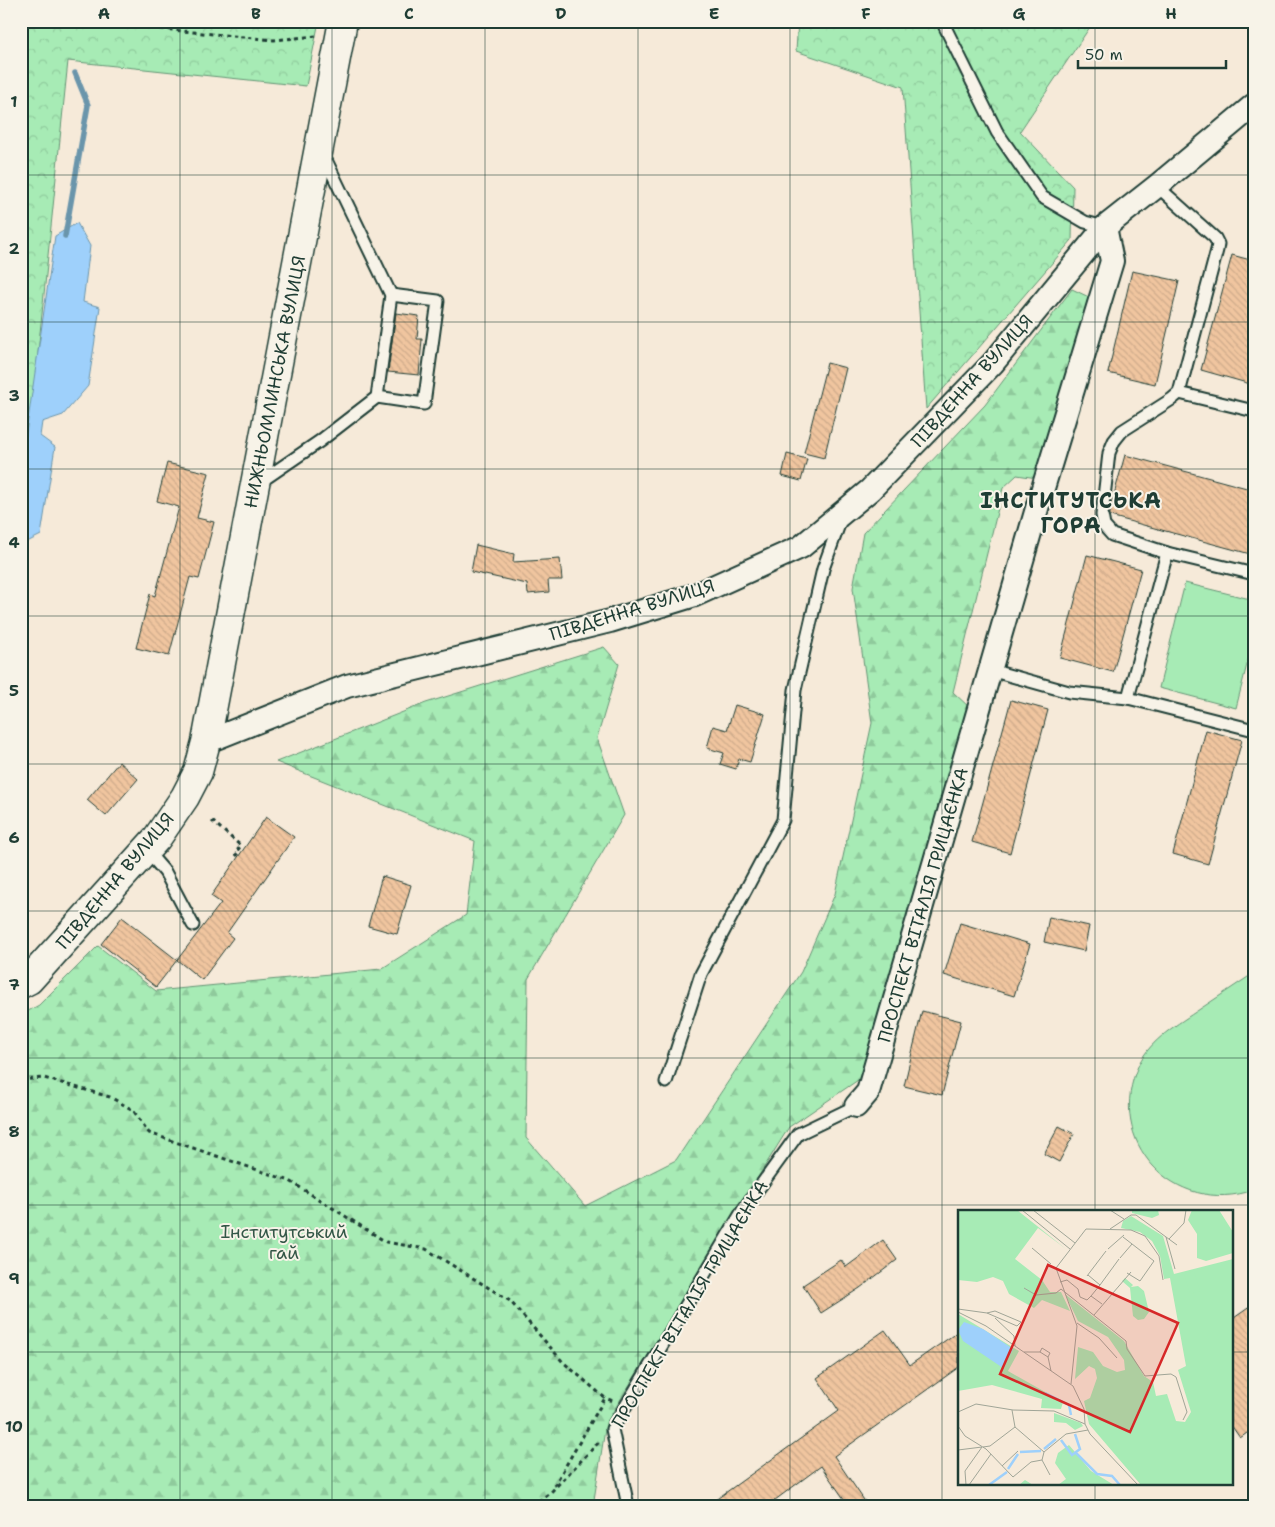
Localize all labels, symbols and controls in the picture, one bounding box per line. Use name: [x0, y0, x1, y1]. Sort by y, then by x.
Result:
text: A: [98, 3, 110, 24]
text: B: [251, 3, 261, 24]
text: C: [404, 3, 414, 24]
text: D: [555, 3, 567, 24]
text: E: [709, 3, 719, 24]
text: F: [861, 3, 871, 24]
text: G: [1013, 3, 1026, 24]
text: H: [1165, 3, 1177, 24]
scale bar: [1078, 38, 1225, 70]
text: 50 m: [1085, 45, 1123, 65]
text: 1: [10, 91, 18, 112]
text: 2: [8, 238, 20, 259]
street label: НИЖНЬОМЛИНСЬКА ВУЛИЦЯ: [239, 254, 311, 510]
street label: ПІВДЕННА ВУЛИЦЯ: [906, 309, 1038, 453]
text: 3: [8, 385, 20, 406]
district label: ІНСТИТУТСЬКА ГОРА: [980, 486, 1162, 540]
text: 4: [8, 532, 20, 553]
street label: ПІВДЕННА ВУЛИЦЯ: [546, 573, 718, 647]
text: 5: [9, 680, 19, 701]
street label: ПРОСПЕКТ ВІТАЛІЯ ГРИЦАЄНКА: [872, 765, 974, 1045]
street label: ПІВДЕННА ВУЛИЦЯ: [51, 808, 179, 954]
text: 6: [8, 827, 20, 848]
text: 7: [8, 974, 20, 995]
text: 8: [8, 1121, 20, 1142]
street label: ПРОСПЕКТ ВІТАЛІЯ ГРИЦАЄНКА: [606, 1176, 774, 1432]
inset map: [958, 1210, 1232, 1484]
park label: Інститутський гай: [221, 1220, 348, 1265]
text: 9: [8, 1268, 20, 1289]
text: 10: [5, 1416, 23, 1437]

